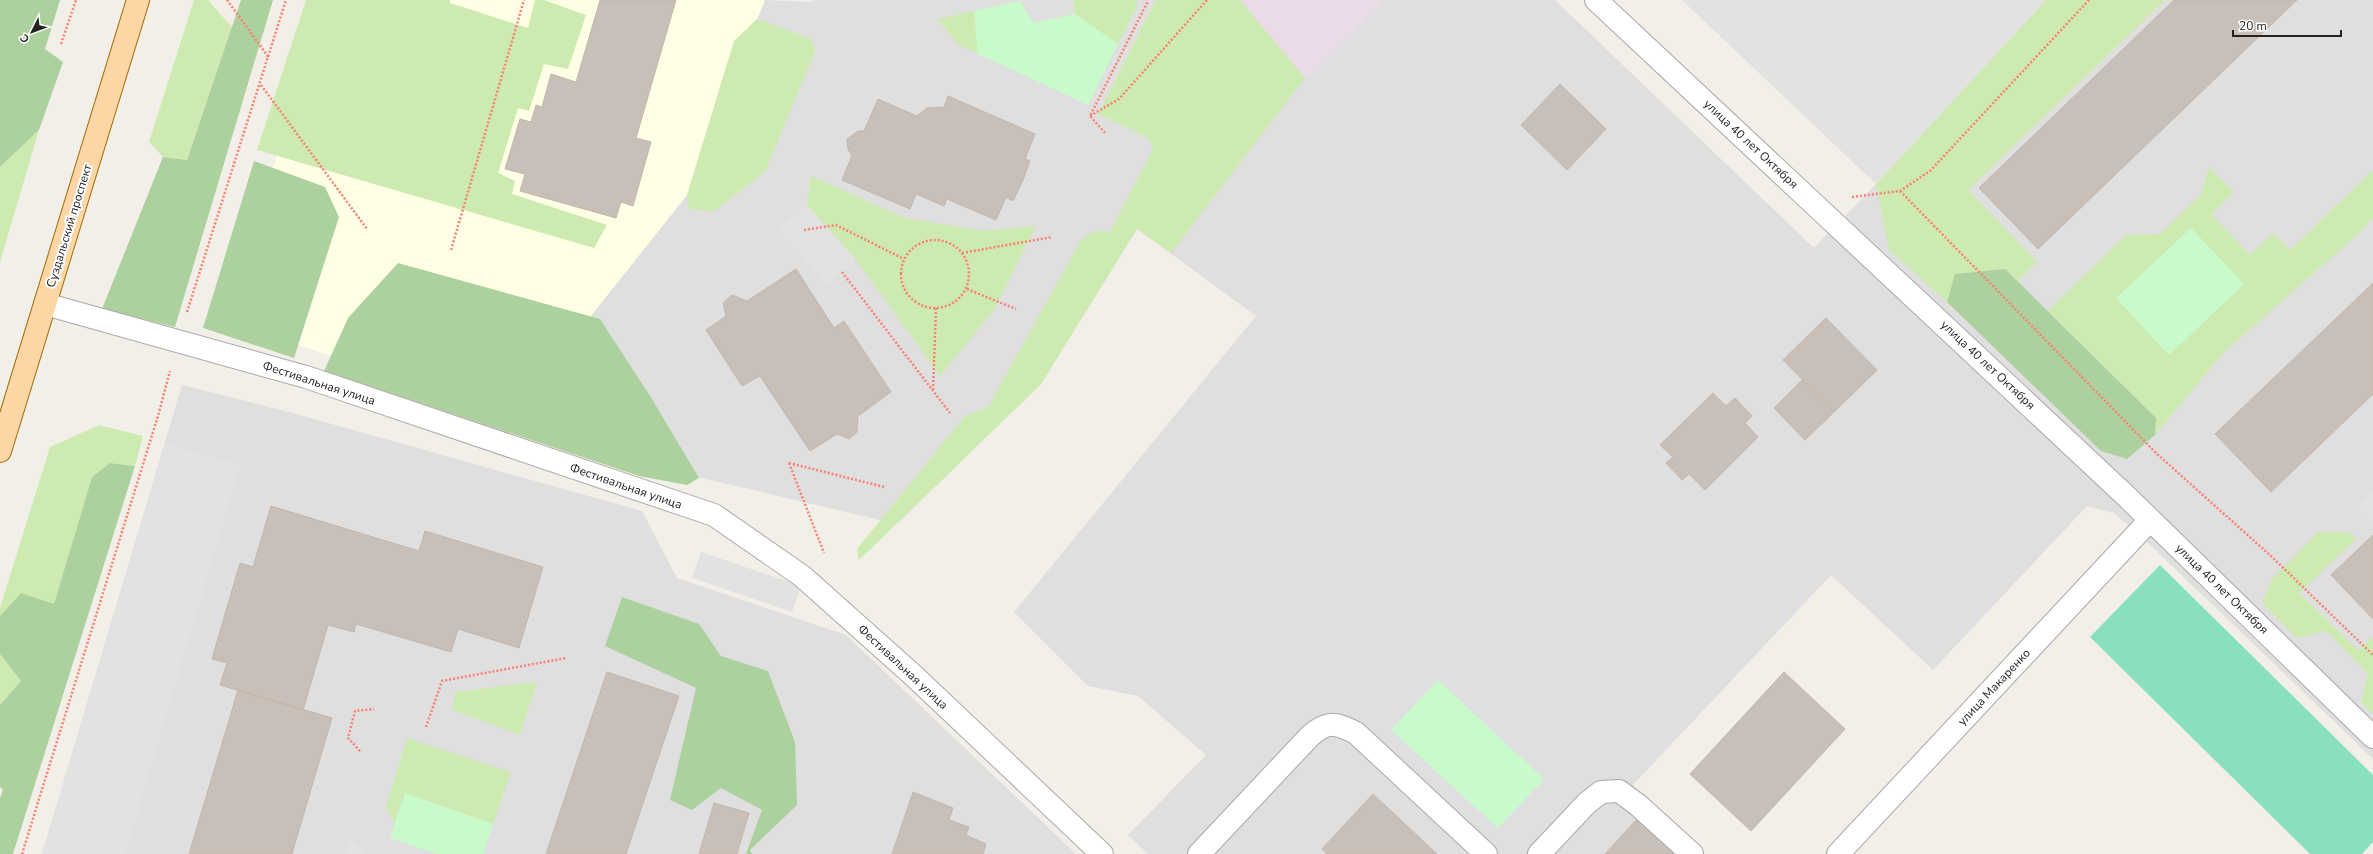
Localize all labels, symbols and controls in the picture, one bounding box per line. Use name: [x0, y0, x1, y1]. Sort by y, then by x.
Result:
north arrow: [12, 12, 52, 52]
scale bar: [2233, 12, 2341, 38]
text: 20 m: [2239, 18, 2267, 34]
text: С: [17, 30, 33, 46]
street label: улица 40 лет Октября: [1700, 96, 1802, 192]
street label: Суздальский проспект: [43, 162, 96, 290]
street label: улица 40 лет Октября: [1937, 317, 2039, 413]
street label: Фестивальная улица: [261, 357, 377, 409]
street label: Фестивальная улица: [568, 459, 684, 513]
street label: улица 40 лет Октября: [2172, 540, 2272, 638]
street label: Фестивальная улица: [855, 621, 951, 713]
street label: улица Макаренко: [1954, 645, 2034, 729]

